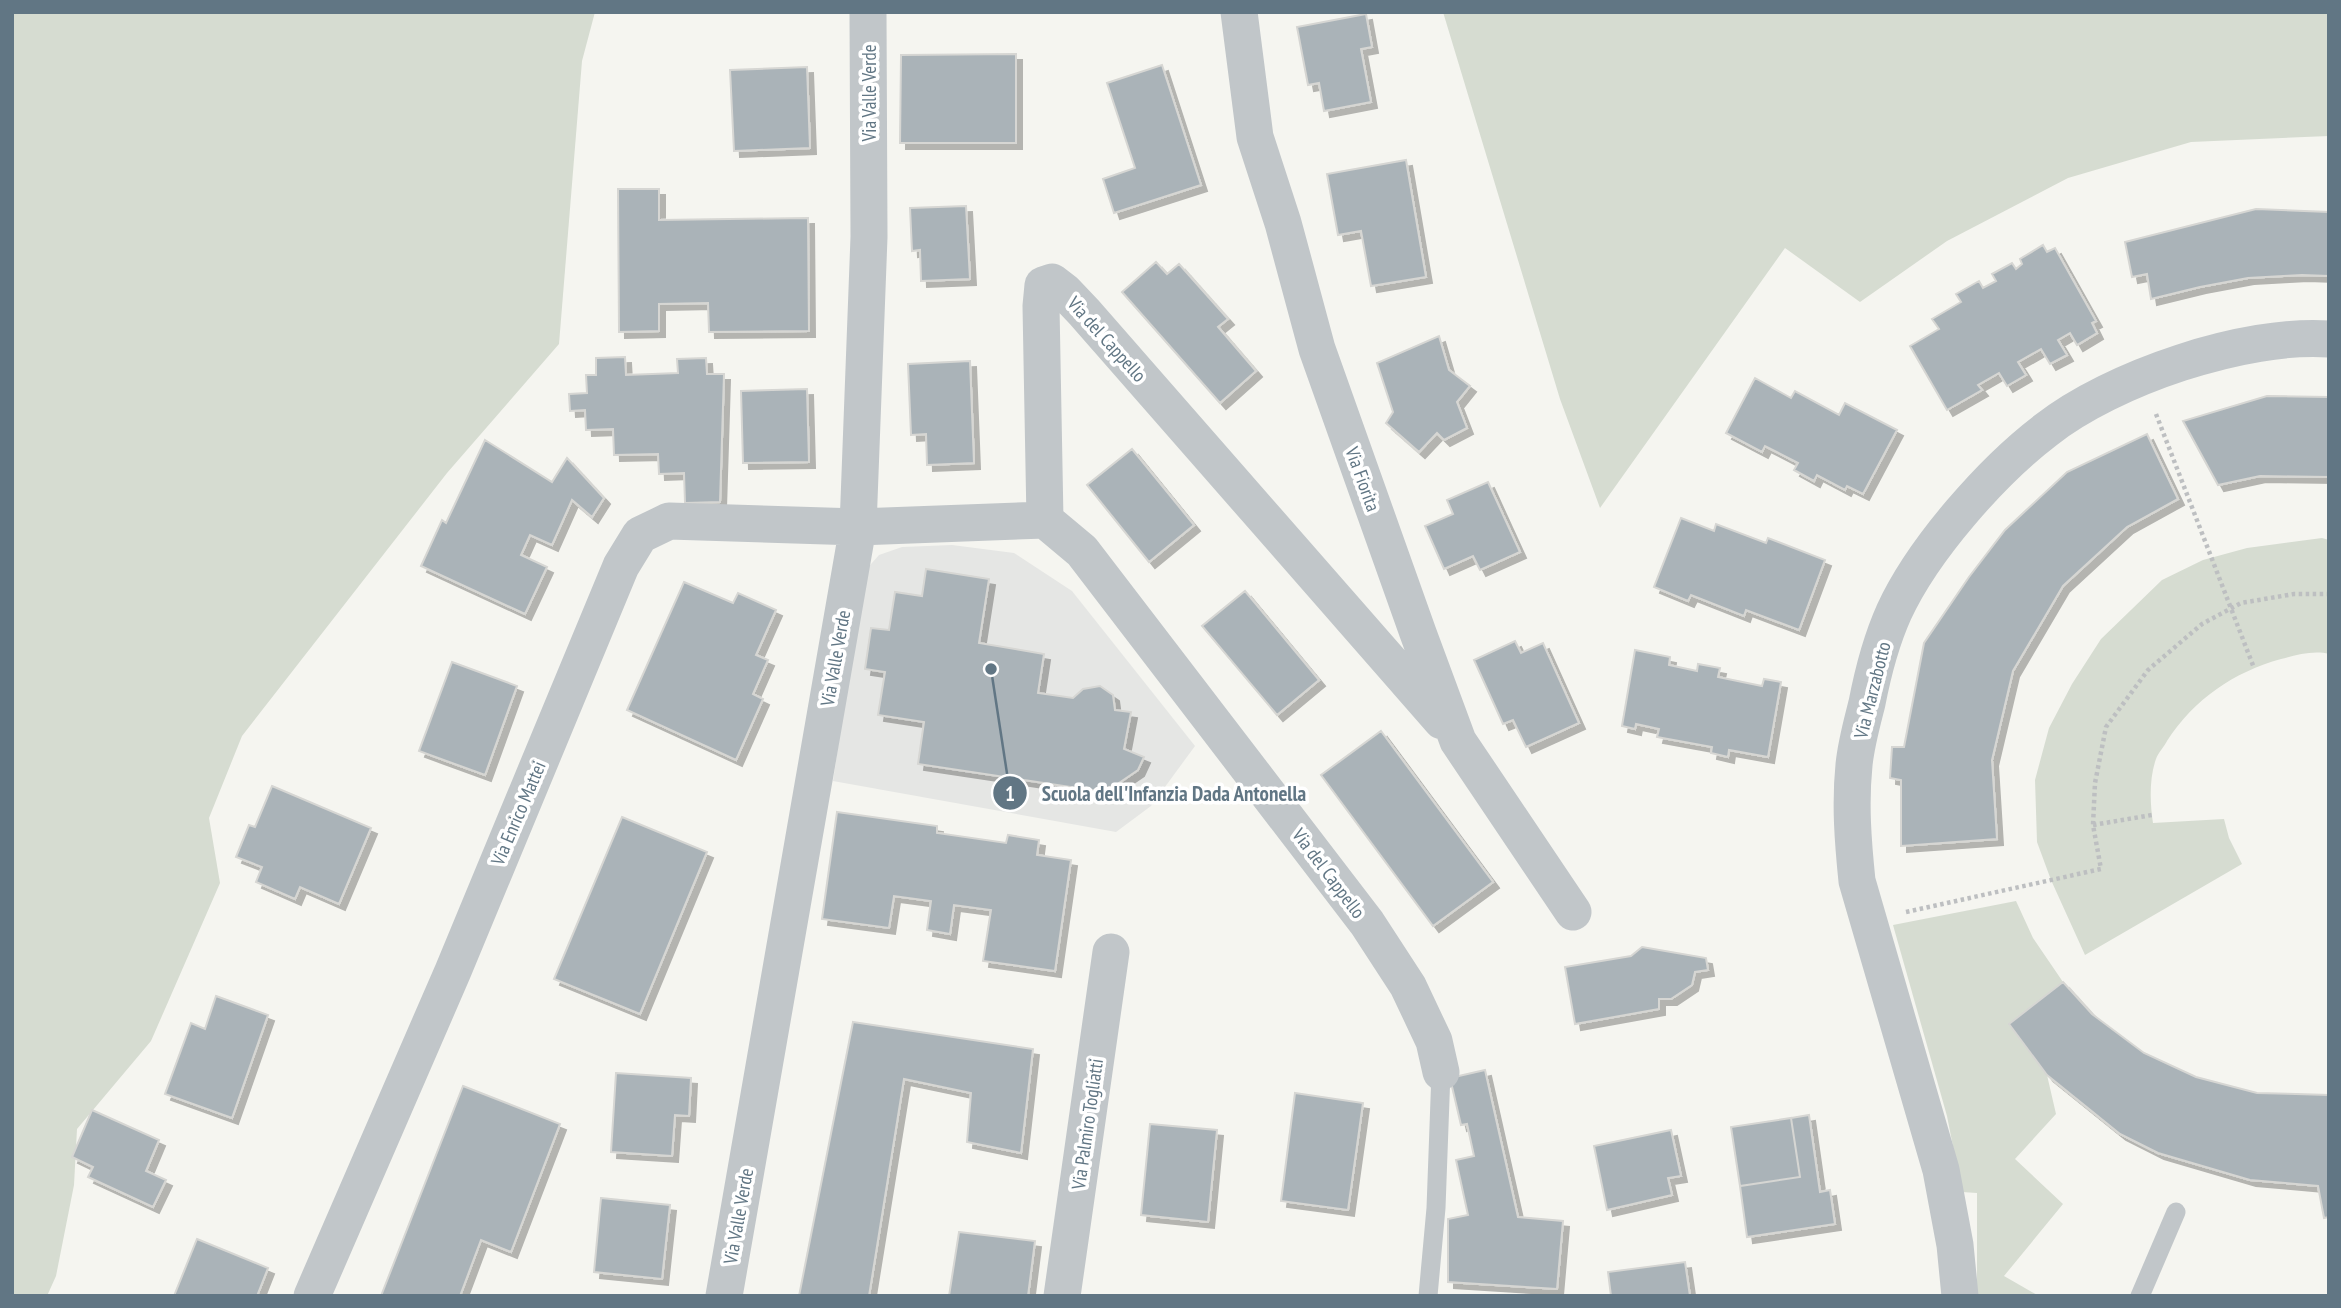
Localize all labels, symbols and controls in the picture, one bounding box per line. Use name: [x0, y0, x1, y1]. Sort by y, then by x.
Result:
street label: Via Valle Verde: [857, 44, 881, 142]
street label: Via del Cappello: [1062, 291, 1152, 387]
street label: Via Fiorita: [1340, 443, 1386, 515]
street label: Via Valle Verde: [815, 608, 855, 709]
street label: Via Marzabotto: [1848, 639, 1896, 742]
street label: Via Enrico Mattei: [485, 757, 551, 870]
callout: Scuola dell'Infanzia Dada Antonella: [993, 772, 1321, 814]
text: 1: [1005, 780, 1015, 807]
text: Scuola dell'Infanzia Dada Antonella: [1042, 780, 1307, 807]
street label: Via del Cappello: [1287, 822, 1371, 923]
street label: Via Palmiro Togliatti: [1066, 1057, 1108, 1192]
street label: Via Valle Verde: [718, 1166, 758, 1267]

